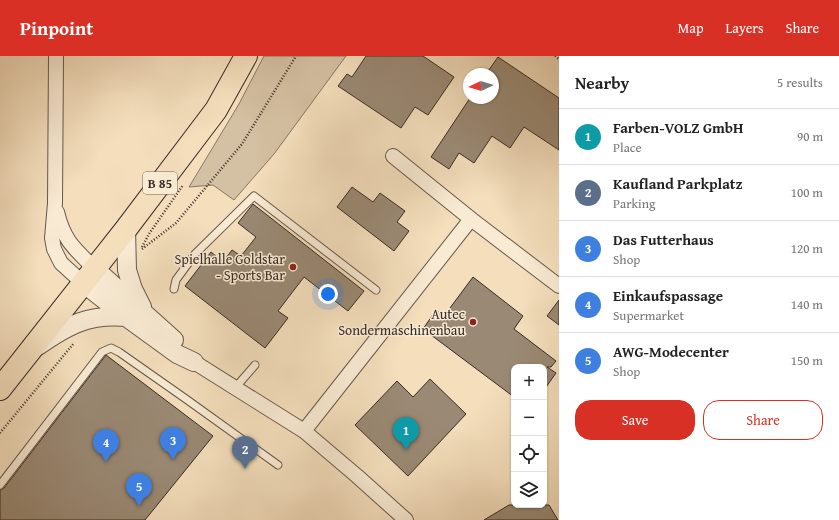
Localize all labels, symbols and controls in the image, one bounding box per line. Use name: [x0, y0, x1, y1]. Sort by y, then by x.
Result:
text: Pinpoint: [20, 14, 93, 42]
text: Map: [678, 18, 704, 38]
text: Layers: [726, 18, 764, 38]
text: Share: [786, 18, 819, 38]
north arrow: [463, 68, 499, 104]
text: Nearby: [575, 70, 629, 95]
text: 5 results: [777, 73, 823, 92]
text: Farben-VOLZ GmbH: [613, 117, 743, 138]
text: 1: [585, 127, 591, 146]
text: 90 m: [797, 127, 823, 146]
text: Place: [613, 138, 642, 157]
road number: B 85: [143, 172, 177, 194]
text: Kaufland Parkplatz: [613, 173, 743, 194]
text: 2: [585, 183, 591, 202]
text: 100 m: [791, 183, 823, 202]
text: Parking: [613, 194, 656, 213]
text: Das Futterhaus: [613, 229, 714, 250]
text: 3: [585, 239, 591, 258]
text: 120 m: [791, 239, 823, 258]
place label: Spielhalle Goldstar - Sports Bar: [175, 249, 285, 285]
text: Shop: [613, 250, 640, 269]
marker: Spielhalle Goldstar - Sports Bar: [288, 262, 298, 272]
your location: [318, 284, 338, 304]
text: Einkaufspassage: [613, 285, 723, 306]
text: 4: [585, 295, 591, 314]
text: 140 m: [791, 295, 823, 314]
place label: Autec Sondermaschinenbau: [338, 304, 465, 340]
text: Supermarket: [613, 306, 684, 325]
marker: Autec Sondermaschinenbau: [468, 317, 478, 327]
text: AWG-Modecenter: [613, 341, 729, 362]
text: 5: [585, 351, 591, 370]
text: 150 m: [791, 351, 823, 370]
text: Shop: [613, 362, 640, 381]
map controls: [511, 364, 547, 508]
button: +: [511, 364, 547, 400]
button: −: [511, 400, 547, 436]
button: Save: [575, 400, 695, 440]
button: Share: [703, 400, 823, 440]
pin: 1: [393, 417, 419, 450]
pin: 3: [160, 427, 186, 460]
pin: 4: [93, 429, 119, 462]
pin: 2: [232, 436, 258, 469]
button: locate: [511, 436, 547, 472]
button: layers: [511, 472, 547, 508]
pin: 5: [126, 473, 152, 506]

